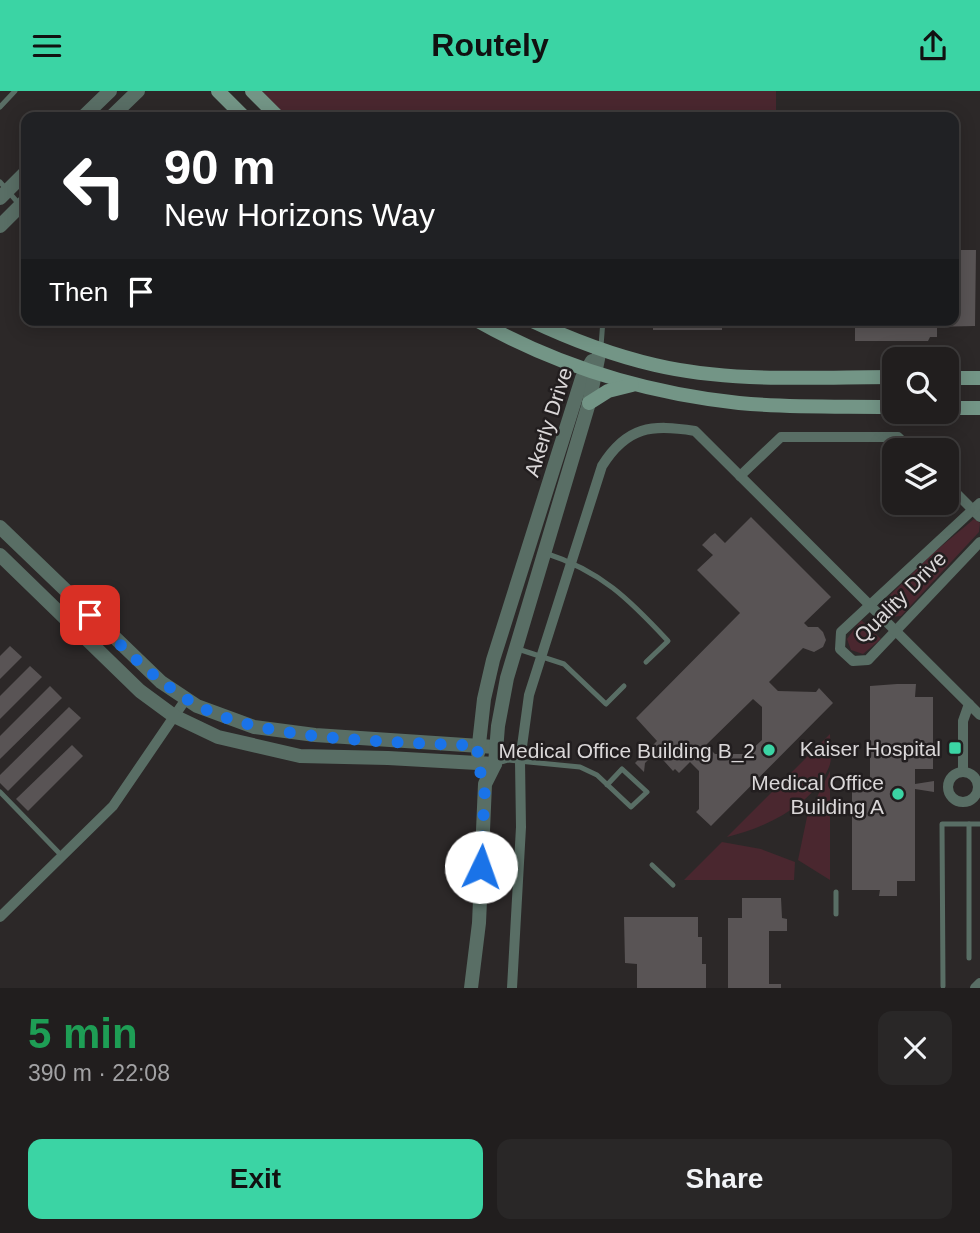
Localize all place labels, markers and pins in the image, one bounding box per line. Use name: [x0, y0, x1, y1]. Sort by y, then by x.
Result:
pin: [60, 585, 120, 645]
place label: Kaiser Hospital: [800, 737, 941, 760]
place label: Medical Office Building B_2: [499, 739, 755, 763]
marker: Kaiser Hospital: [947, 740, 963, 756]
marker: Medical Office Building B_2: [761, 742, 777, 758]
place label: Medical Office Building A: [751, 771, 884, 818]
marker: Medical Office Building A: [890, 786, 906, 802]

